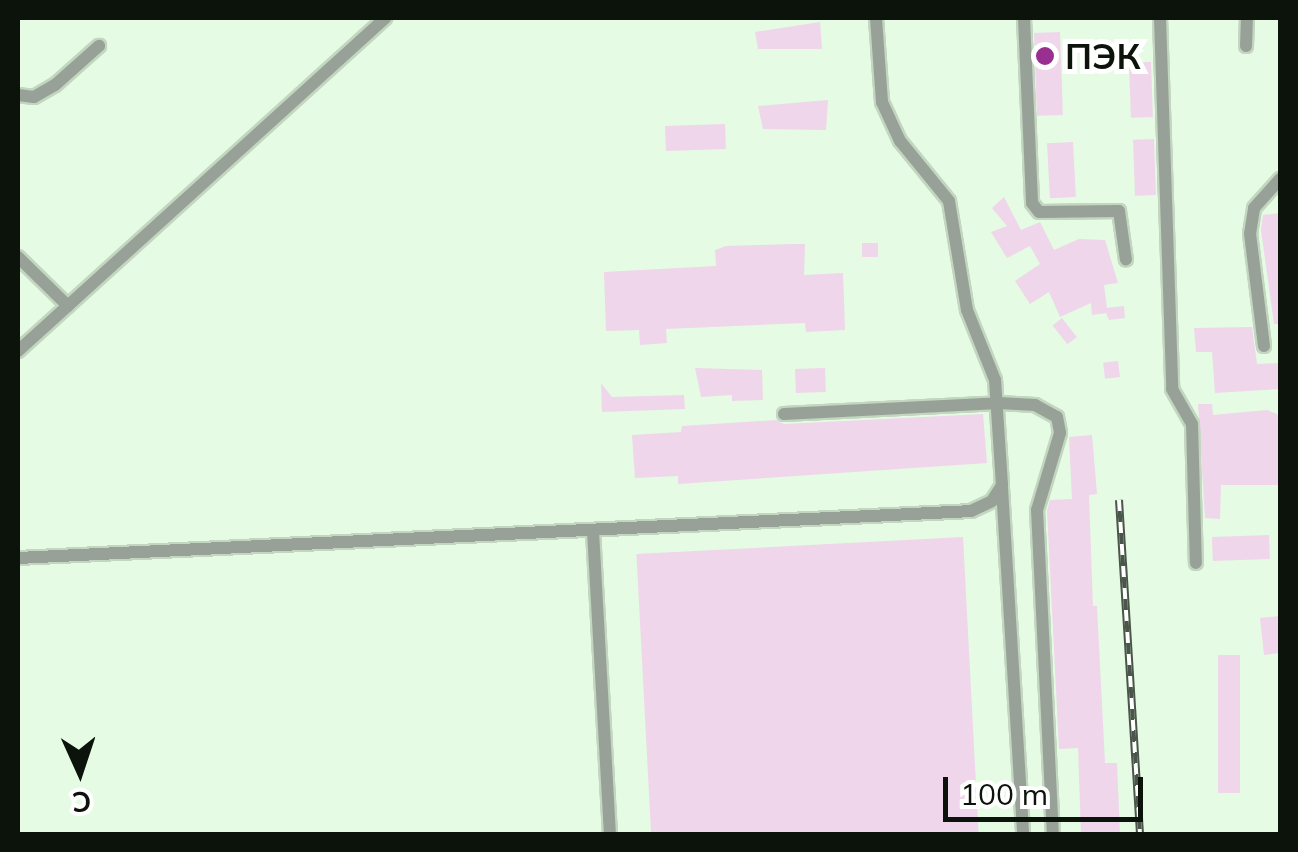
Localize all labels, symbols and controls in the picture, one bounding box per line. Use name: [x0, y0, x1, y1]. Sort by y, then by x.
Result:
place label: ПЭК: [1065, 35, 1141, 77]
marker: ПЭК: [1034, 45, 1056, 67]
north arrow: [30, 722, 130, 822]
scale bar: [948, 757, 1148, 819]
text: 100 m: [960, 775, 1048, 813]
text: С: [71, 784, 92, 820]

